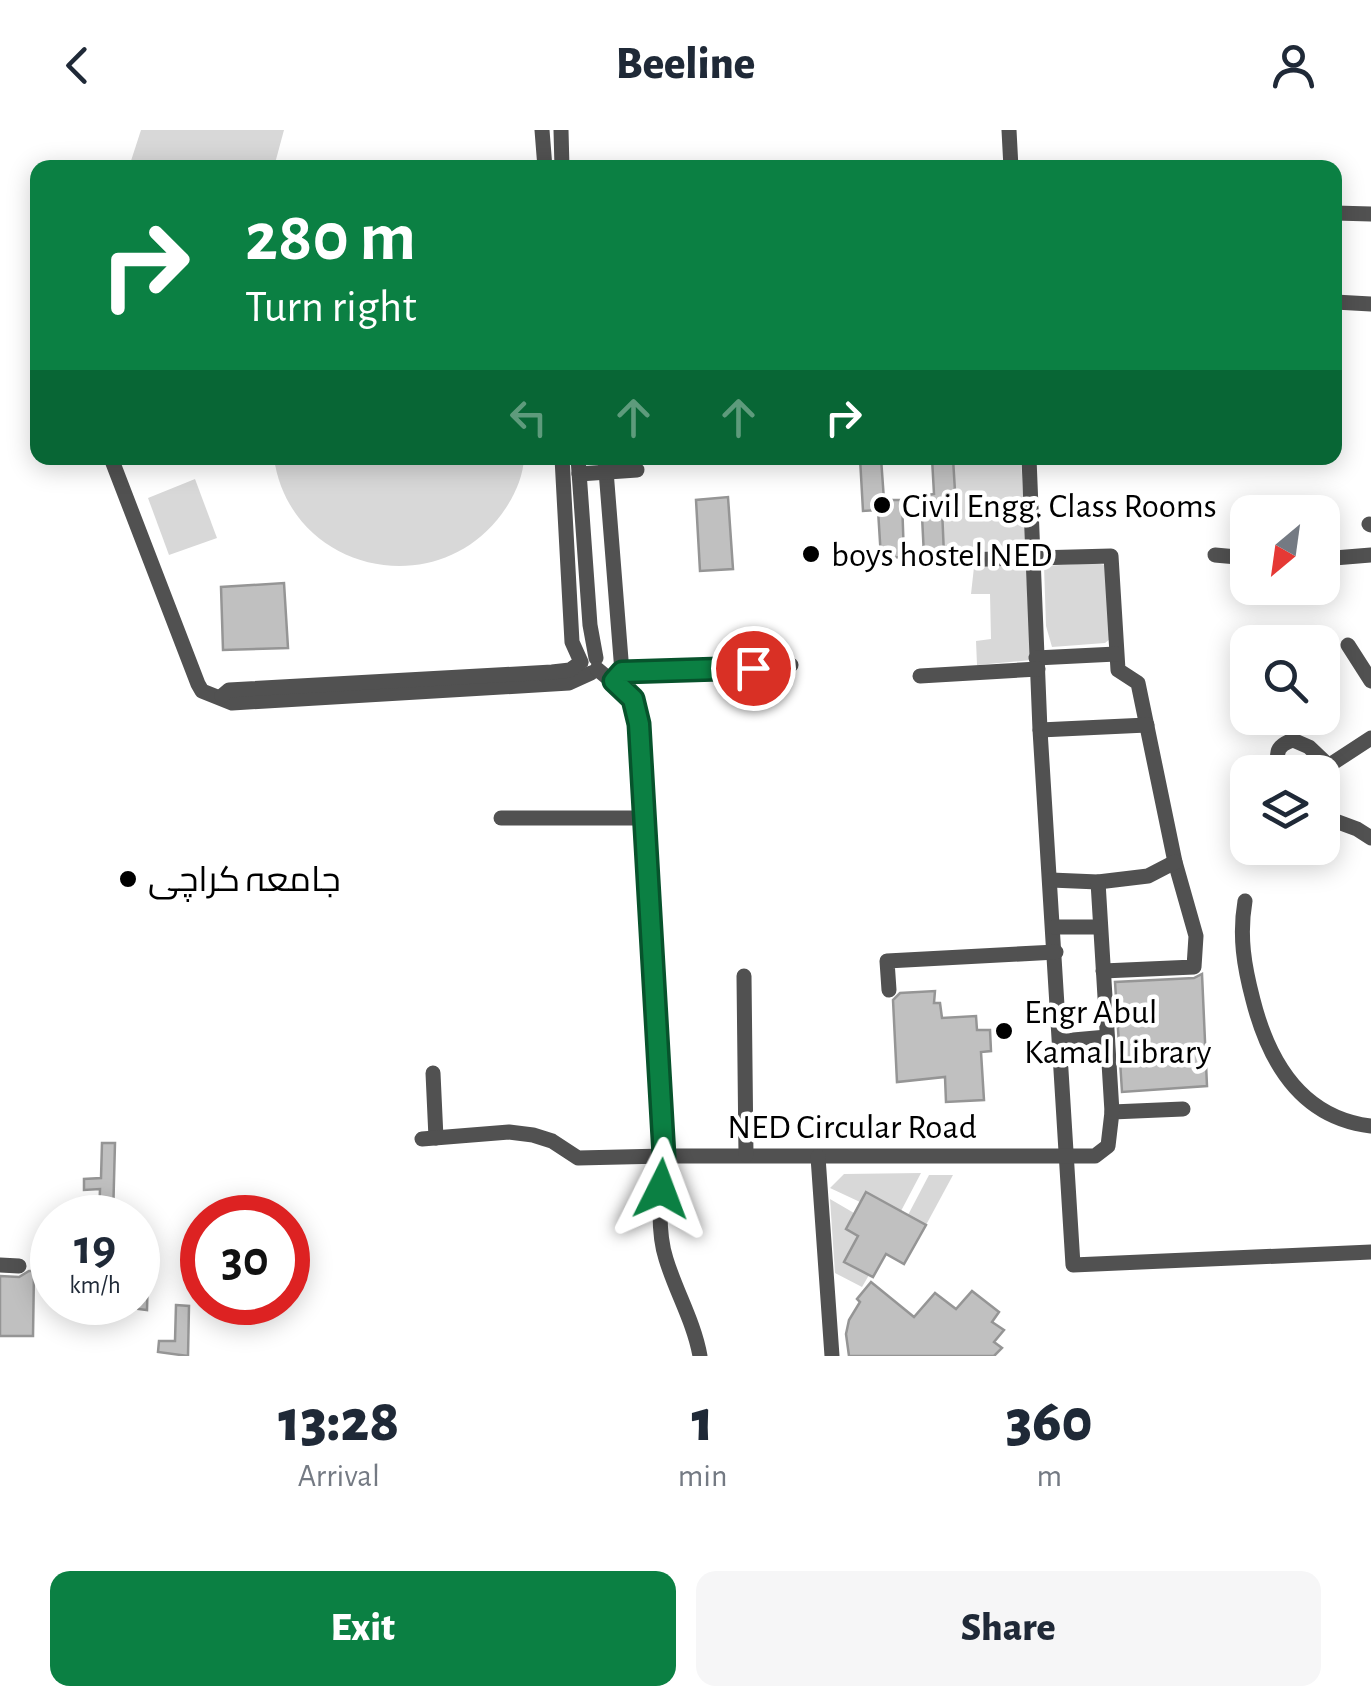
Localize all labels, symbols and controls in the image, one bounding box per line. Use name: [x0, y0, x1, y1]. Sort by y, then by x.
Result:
icon: back: [50, 38, 105, 93]
icon: person: [1266, 38, 1321, 93]
text: Beeline: [616, 42, 755, 87]
icon: right: [80, 200, 210, 330]
text: 280 m: [245, 203, 416, 273]
text: Turn right: [245, 285, 417, 330]
icon: left: [501, 390, 556, 445]
icon: ahead: [606, 390, 661, 445]
icon: ahead: [711, 390, 766, 445]
icon: right: [816, 390, 871, 445]
place label: Civil Engg. Class Rooms: [902, 489, 1217, 524]
marker: Civil Engg. Class Rooms: [871, 494, 893, 516]
north arrow: [1230, 495, 1340, 605]
map controls: [1230, 495, 1340, 865]
place label: boys hostel NED: [831, 538, 1052, 573]
marker: boys hostel NED: [800, 543, 822, 565]
button: search: [1230, 625, 1340, 735]
pin: [711, 626, 796, 711]
icon: arrive: [726, 641, 781, 696]
button: layers: [1230, 755, 1340, 865]
place label: جامعہ کراچی: [148, 863, 341, 902]
marker: جامعہ کراچی: [117, 868, 139, 890]
place label: Engr Abul Kamal Library: [1024, 995, 1211, 1070]
marker: Engr Abul Kamal Library: [993, 1020, 1015, 1042]
street label: NED Circular Road: [727, 1110, 977, 1145]
position arrow: [609, 1137, 713, 1241]
speed limit sign: 30: [180, 1195, 310, 1325]
text: 19: [74, 1223, 116, 1273]
text: km/h: [69, 1273, 121, 1298]
text: 13:28: [278, 1392, 399, 1452]
text: 1: [692, 1392, 714, 1452]
text: 360: [1006, 1392, 1093, 1452]
text: Arrival: [298, 1460, 380, 1492]
text: min: [678, 1460, 728, 1492]
text: m: [1036, 1460, 1062, 1492]
button: Exit: [50, 1571, 676, 1686]
button: Share: [696, 1571, 1321, 1686]

